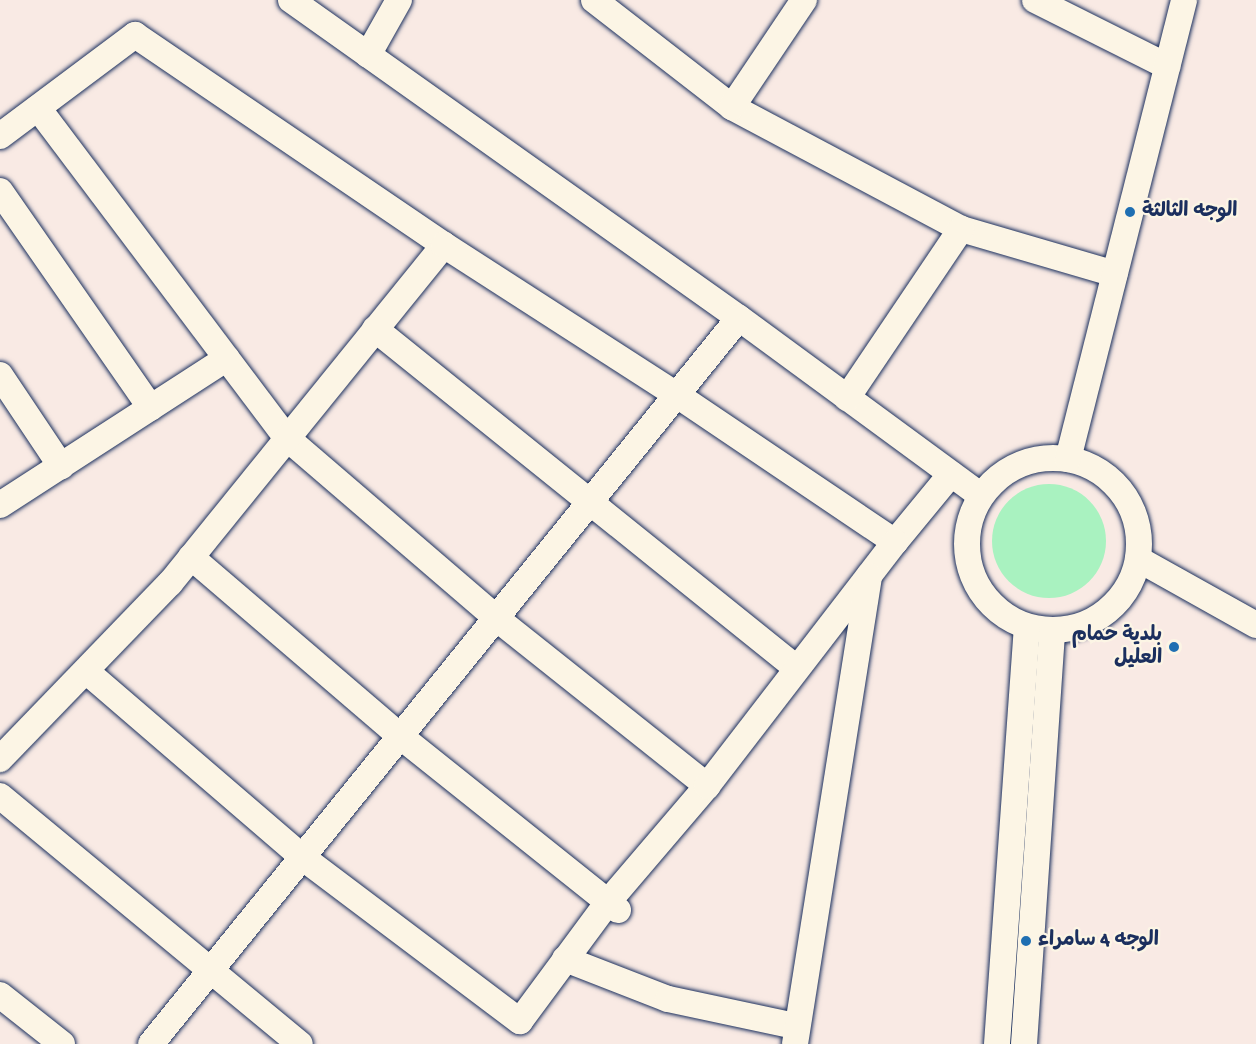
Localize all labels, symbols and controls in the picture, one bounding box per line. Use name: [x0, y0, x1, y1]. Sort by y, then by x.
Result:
place label: الوجه الثالثة: [1142, 200, 1237, 224]
marker: الوجه الثالثة: [1123, 205, 1137, 219]
place label: بلدية حمام العليل: [1072, 624, 1162, 671]
marker: بلدية حمام العليل: [1167, 640, 1181, 654]
place label: الوجه 4 سامراء: [1038, 929, 1159, 953]
marker: الوجه 4 سامراء: [1019, 934, 1033, 948]

